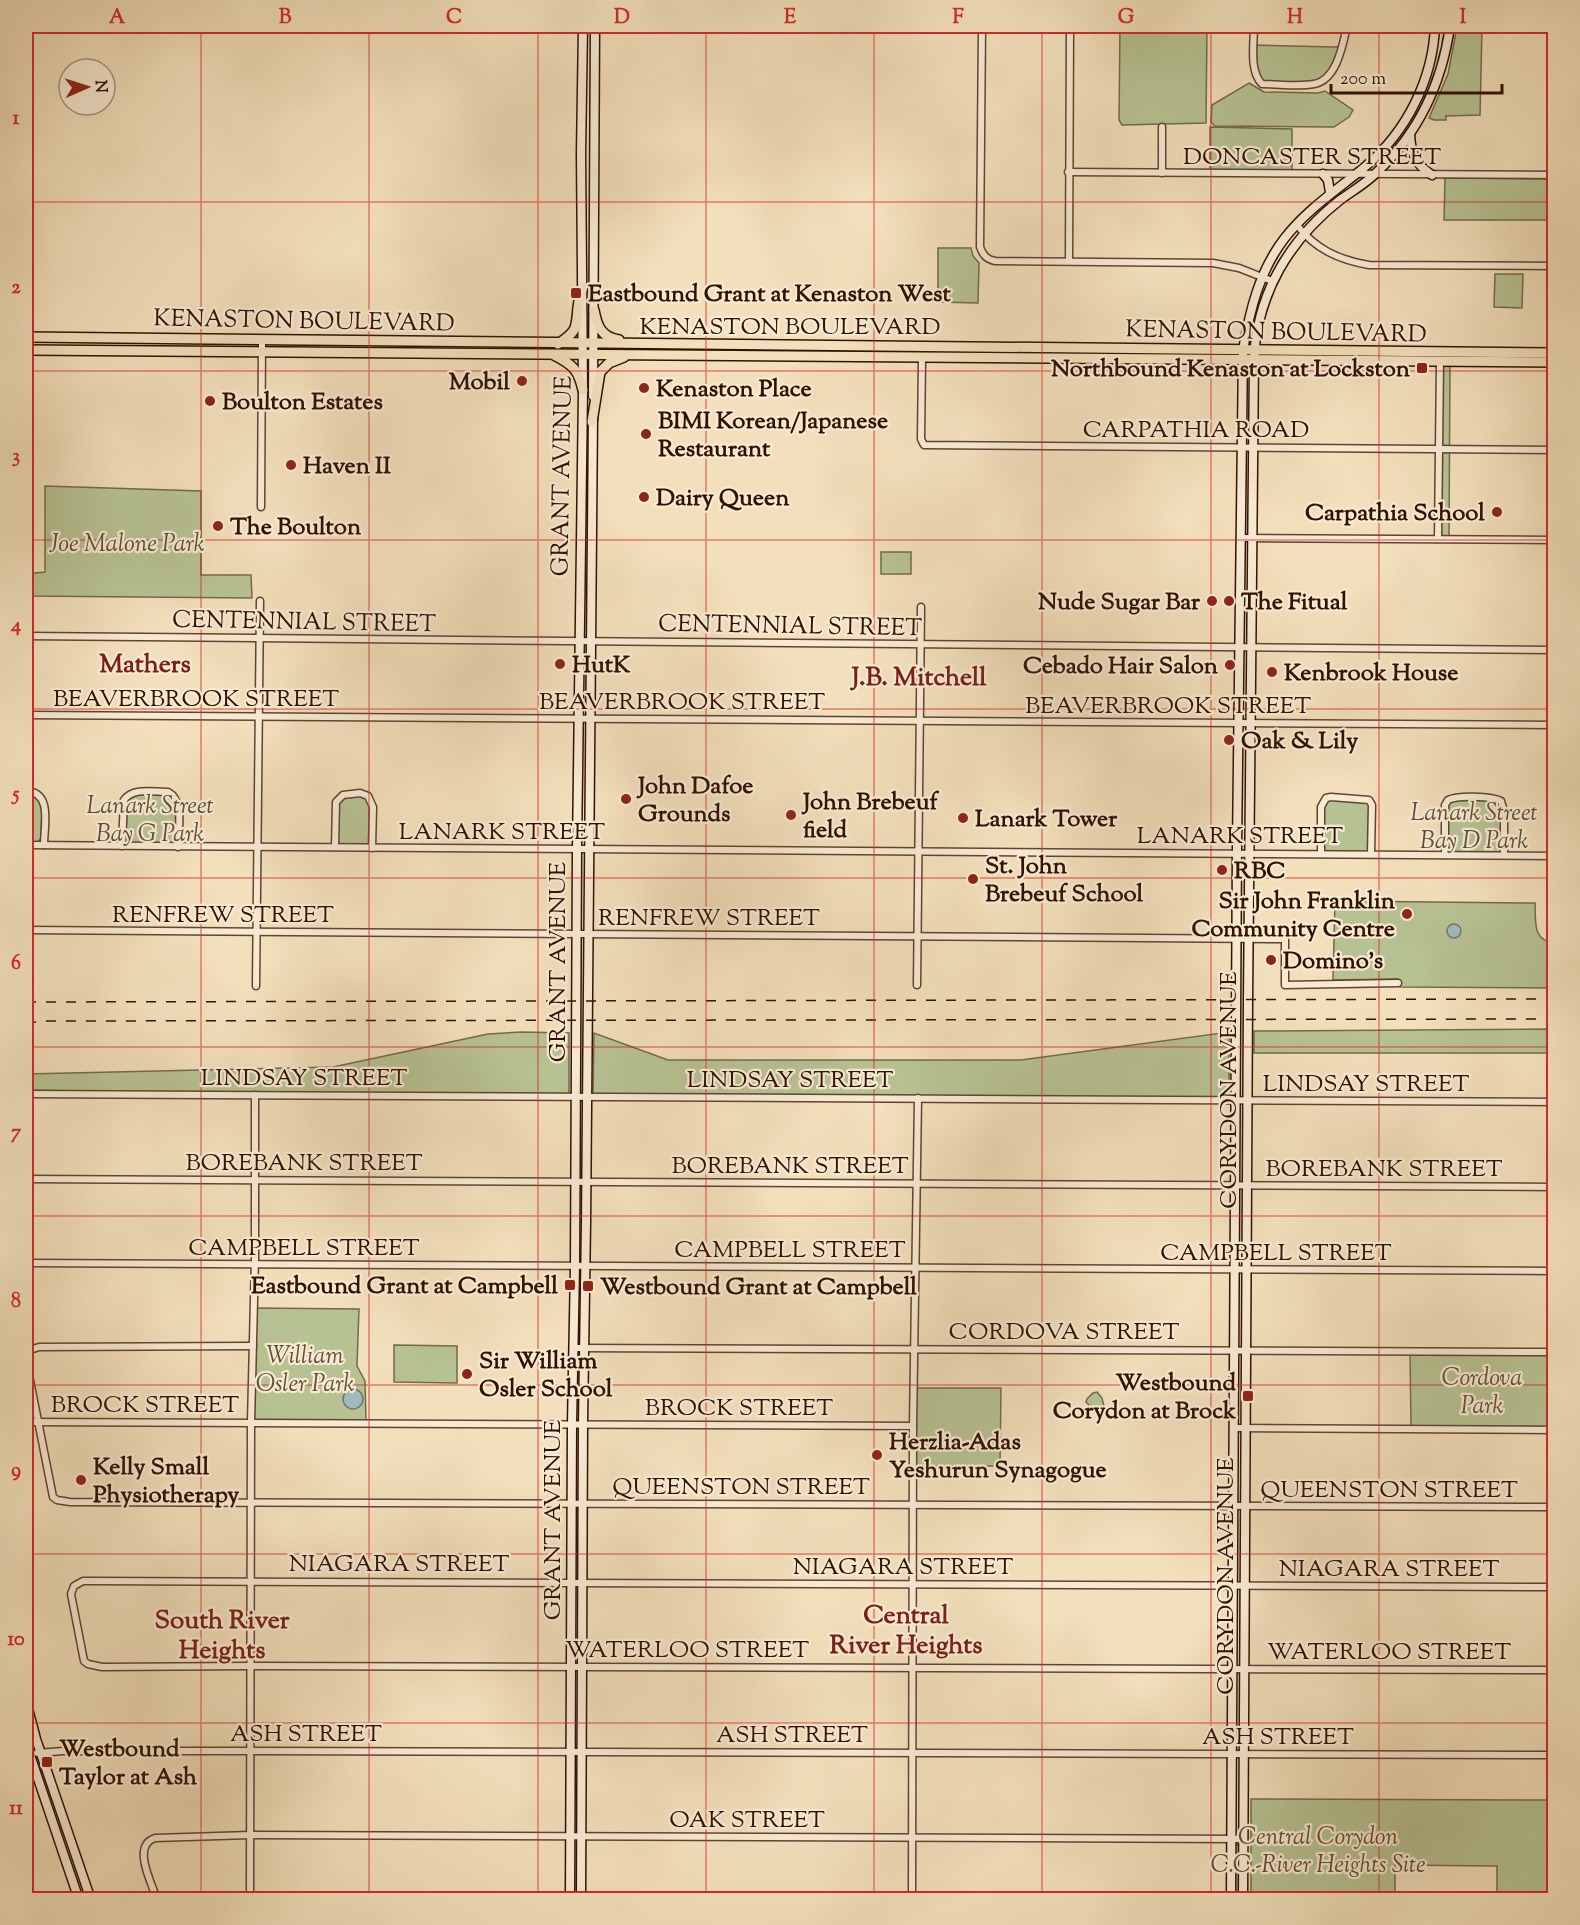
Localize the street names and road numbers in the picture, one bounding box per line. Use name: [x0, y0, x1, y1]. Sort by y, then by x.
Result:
street label: DONCASTER STREET: [1183, 141, 1441, 175]
street label: KENASTON BOULEVARD: [153, 302, 455, 342]
street label: KENASTON BOULEVARD: [639, 311, 941, 345]
street label: KENASTON BOULEVARD: [1125, 313, 1427, 353]
street label: GRANT AVENUE: [544, 375, 582, 577]
street label: CARPATHIA ROAD: [1083, 414, 1309, 448]
street label: CENTENNIAL STREET: [172, 604, 436, 642]
street label: CENTENNIAL STREET: [658, 608, 922, 646]
street label: BEAVERBROOK STREET: [53, 683, 339, 717]
street label: BEAVERBROOK STREET: [539, 686, 825, 720]
street label: BEAVERBROOK STREET: [1025, 690, 1311, 724]
street label: LANARK STREET: [399, 816, 605, 850]
street label: LANARK STREET: [1137, 820, 1343, 854]
street label: GRANT AVENUE: [542, 861, 576, 1062]
street label: RENFREW STREET: [112, 899, 334, 933]
street label: RENFREW STREET: [598, 902, 820, 936]
street label: CORYDON AVENUE: [1213, 971, 1247, 1209]
street label: LINDSAY STREET: [201, 1062, 407, 1096]
street label: LINDSAY STREET: [687, 1064, 893, 1098]
street label: LINDSAY STREET: [1263, 1068, 1469, 1102]
street label: BOREBANK STREET: [185, 1147, 423, 1181]
street label: BOREBANK STREET: [671, 1150, 909, 1184]
street label: BOREBANK STREET: [1265, 1153, 1503, 1187]
street label: CAMPBELL STREET: [188, 1232, 420, 1266]
street label: CAMPBELL STREET: [674, 1234, 906, 1268]
street label: CAMPBELL STREET: [1160, 1237, 1392, 1271]
street label: CORDOVA STREET: [949, 1316, 1180, 1350]
street label: BROCK STREET: [51, 1389, 239, 1423]
street label: BROCK STREET: [645, 1392, 833, 1426]
street label: GRANT AVENUE: [537, 1419, 571, 1620]
street label: CORYDON AVENUE: [1210, 1457, 1244, 1695]
street label: QUEENSTON STREET: [612, 1471, 870, 1505]
street label: QUEENSTON STREET: [1260, 1474, 1518, 1508]
street label: NIAGARA STREET: [289, 1548, 509, 1582]
street label: NIAGARA STREET: [793, 1551, 1013, 1585]
street label: NIAGARA STREET: [1279, 1553, 1499, 1587]
street label: WATERLOO STREET: [565, 1634, 809, 1668]
street label: WATERLOO STREET: [1267, 1636, 1511, 1670]
street label: ASH STREET: [230, 1718, 382, 1752]
street label: ASH STREET: [716, 1719, 868, 1753]
street label: ASH STREET: [1202, 1721, 1354, 1755]
street label: OAK STREET: [669, 1804, 825, 1838]

